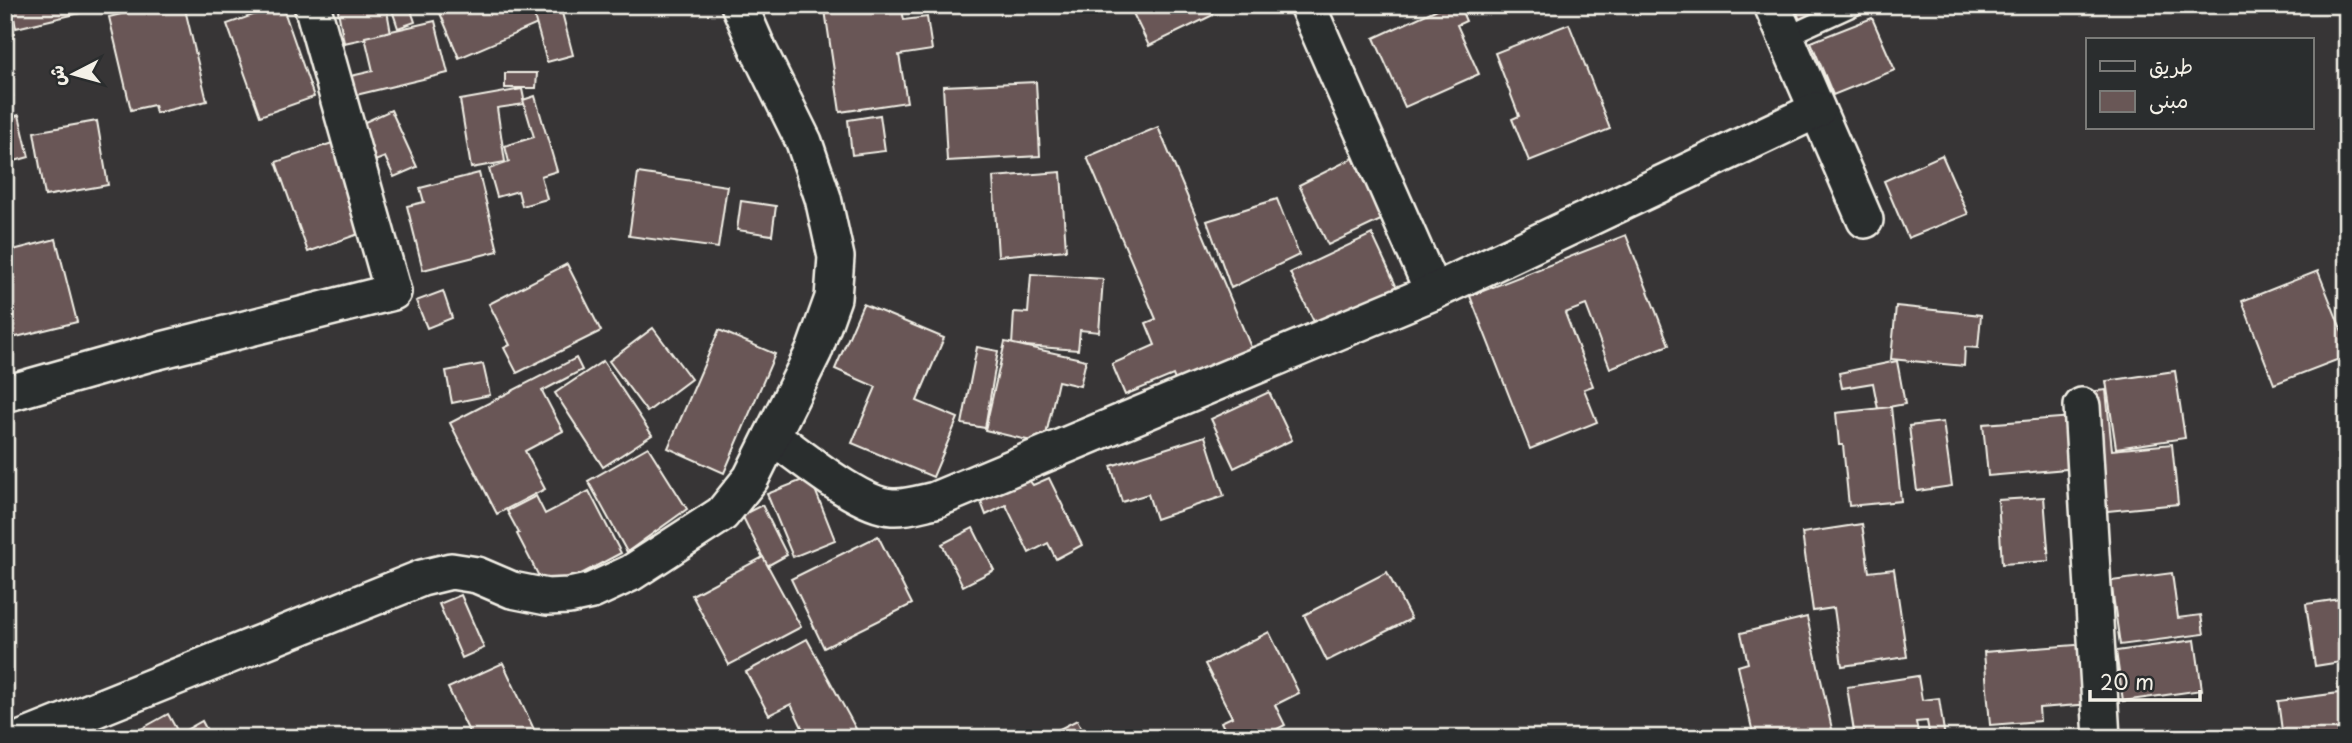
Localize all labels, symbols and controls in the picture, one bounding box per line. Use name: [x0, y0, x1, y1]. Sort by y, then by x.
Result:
north arrow: [38, 38, 108, 108]
legend: [2086, 38, 2314, 130]
text: طريق: [2149, 49, 2193, 81]
text: ش: [41, 64, 71, 88]
text: مبنى: [2149, 83, 2188, 115]
scale bar: [2090, 659, 2200, 703]
text: 20 m: [2100, 665, 2154, 697]

